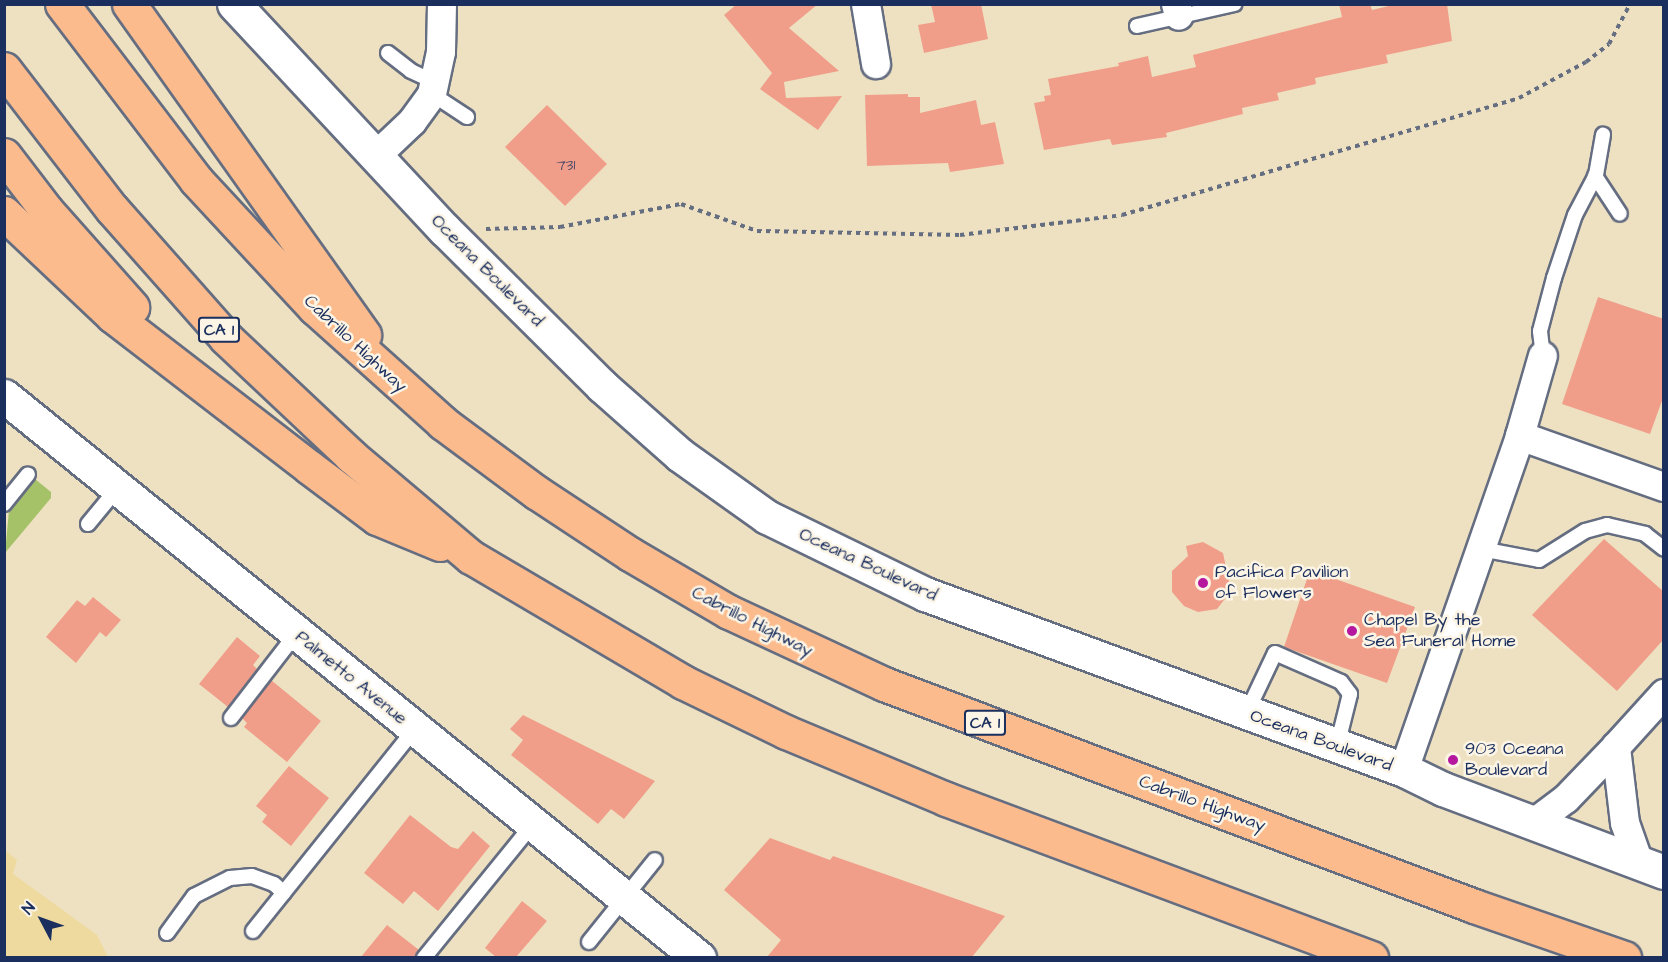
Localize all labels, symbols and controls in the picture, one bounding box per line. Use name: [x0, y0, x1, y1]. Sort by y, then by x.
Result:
house number: 731: [557, 157, 575, 175]
street label: Oceana Boulevard: [426, 210, 548, 332]
street label: Cabrillo Highway: [299, 291, 411, 397]
road number: CA 1: [196, 317, 242, 343]
street label: Oceana Boulevard: [795, 524, 941, 606]
place label: Pacifica Pavilion of Flowers: [1215, 562, 1348, 604]
marker: Pacifica Pavilion of Flowers: [1196, 576, 1210, 590]
street label: Cabrillo Highway: [688, 582, 816, 662]
place label: Chapel By the Sea Funeral Home: [1364, 610, 1516, 652]
marker: Chapel By the Sea Funeral Home: [1345, 624, 1359, 638]
street label: Palmetto Avenue: [291, 626, 411, 730]
street label: Oceana Boulevard: [1247, 705, 1395, 777]
road number: CA 1: [962, 710, 1008, 736]
place label: 903 Oceana Boulevard: [1465, 739, 1563, 782]
marker: 903 Oceana Boulevard: [1446, 753, 1460, 767]
street label: Cabrillo Highway: [1136, 771, 1268, 837]
north arrow: [12, 890, 72, 950]
text: N: [17, 897, 40, 919]

